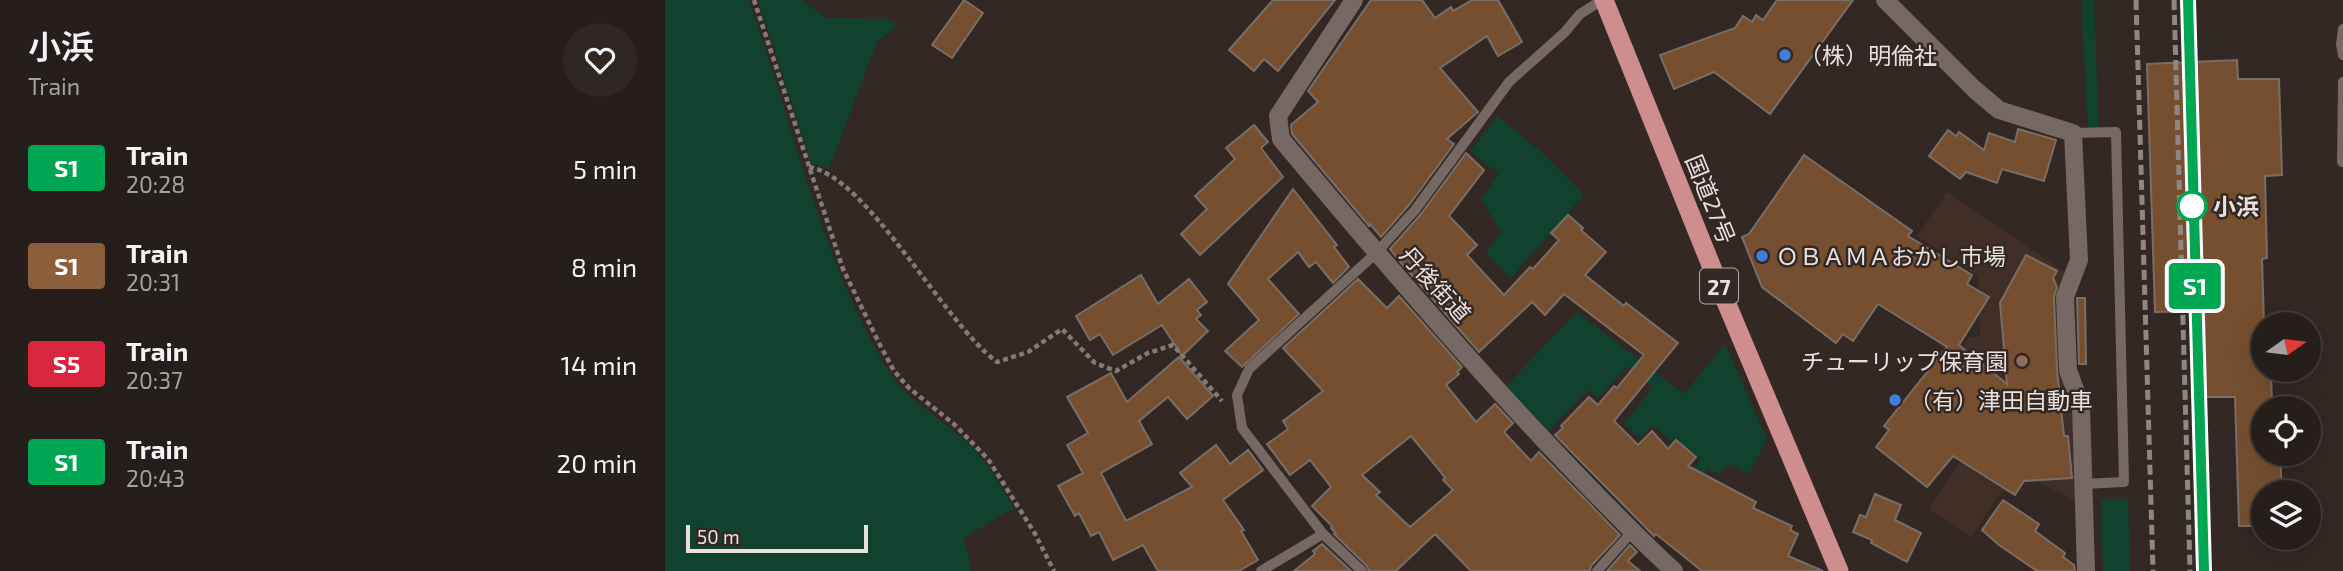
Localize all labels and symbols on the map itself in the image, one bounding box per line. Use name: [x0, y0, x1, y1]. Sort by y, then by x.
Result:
place label: （株）明倫社: [1799, 41, 1937, 69]
marker: （株）明倫社: [1777, 47, 1793, 63]
street label: 国道27号: [1680, 150, 1742, 248]
marker: 小浜: [2177, 191, 2207, 221]
place label: 小浜: [2213, 192, 2259, 220]
street label: 丹後街道: [1395, 240, 1477, 328]
place label: ＯＢＡＭＡおかし市場: [1776, 242, 2006, 270]
marker: ＯＢＡＭＡおかし市場: [1754, 248, 1770, 264]
line badge: S1: [2163, 263, 2227, 309]
road number: 27: [1700, 268, 1738, 304]
north arrow: [2251, 312, 2321, 382]
place label: チューリップ保育園: [1801, 347, 2008, 375]
marker: チューリップ保育園: [2014, 353, 2030, 369]
place label: （有）津田自動車: [1909, 386, 2093, 414]
marker: （有）津田自動車: [1887, 392, 1903, 408]
scale bar: [686, 522, 868, 554]

